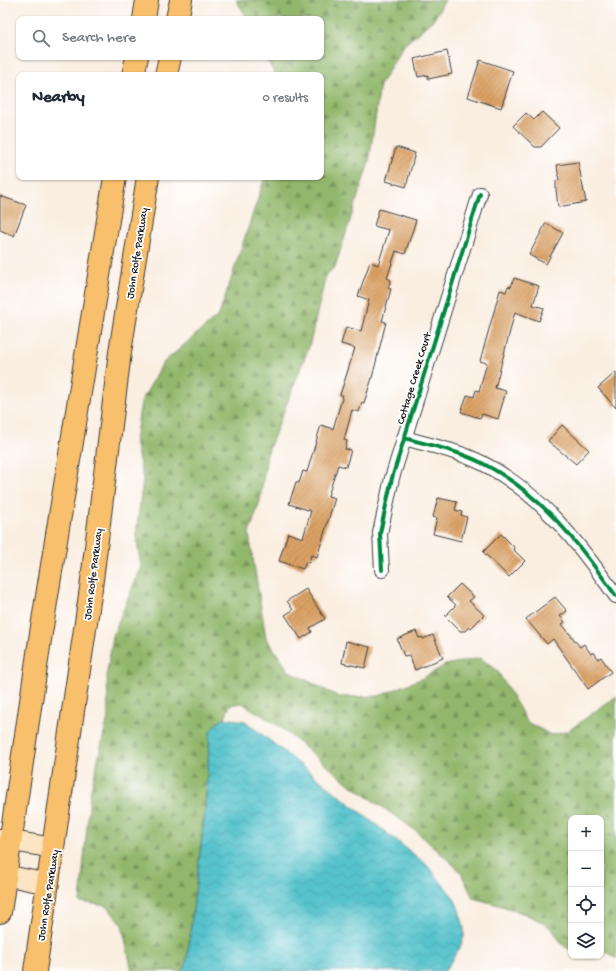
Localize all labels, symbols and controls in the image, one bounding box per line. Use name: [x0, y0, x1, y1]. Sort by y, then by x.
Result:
search box: [16, 16, 324, 60]
icon: search: [30, 27, 52, 49]
text: Search here: [62, 29, 136, 47]
text: Nearby: [32, 88, 85, 108]
text: 0 results: [262, 91, 308, 106]
street label: John Rolfe Parkway: [124, 206, 151, 300]
street label: Cottage Creek Court: [395, 330, 435, 426]
street label: John Rolfe Parkway: [81, 527, 106, 621]
map controls: [568, 815, 604, 959]
button: +: [568, 815, 604, 851]
street label: John Rolfe Parkway: [35, 848, 62, 942]
button: −: [568, 851, 604, 887]
button: locate: [568, 887, 604, 923]
button: layers: [568, 923, 604, 959]

